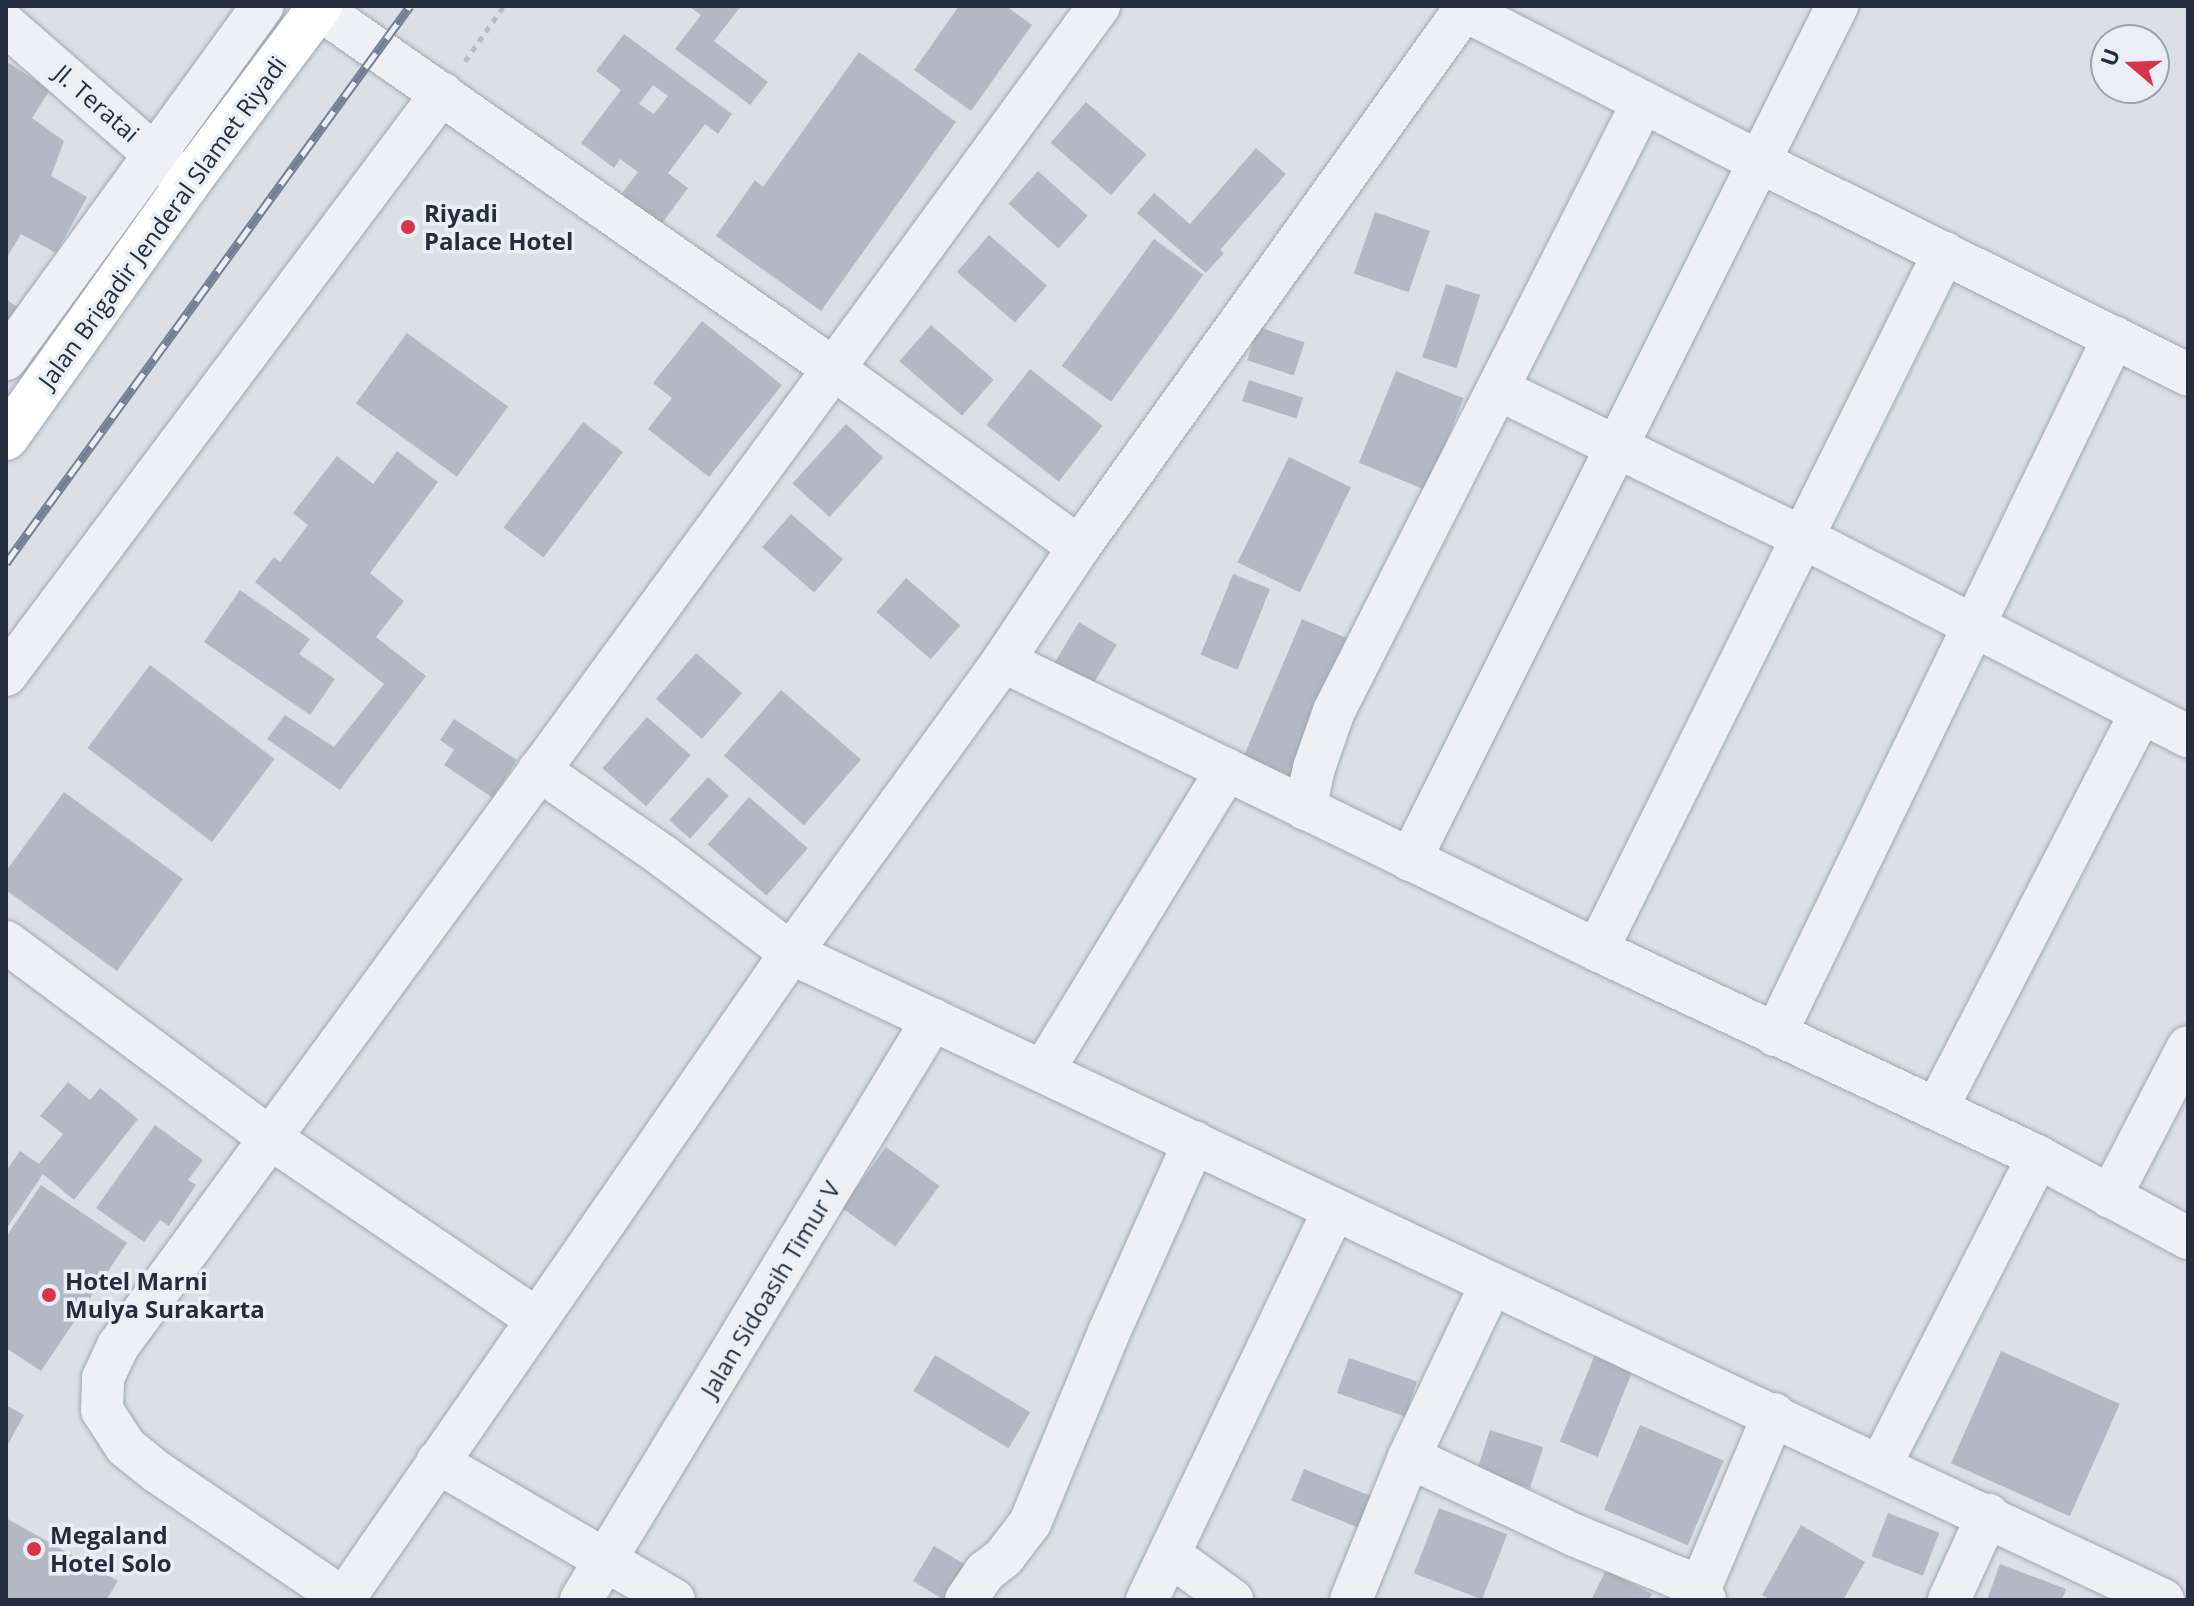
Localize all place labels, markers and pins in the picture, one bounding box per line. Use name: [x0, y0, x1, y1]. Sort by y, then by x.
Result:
place label: Riyadi Palace Hotel: [424, 199, 573, 255]
marker: Riyadi Palace Hotel: [399, 218, 417, 236]
place label: Hotel Marni Mulya Surakarta: [65, 1267, 265, 1323]
marker: Hotel Marni Mulya Surakarta: [40, 1286, 58, 1304]
place label: Megaland Hotel Solo: [50, 1521, 172, 1577]
marker: Megaland Hotel Solo: [25, 1540, 43, 1558]

